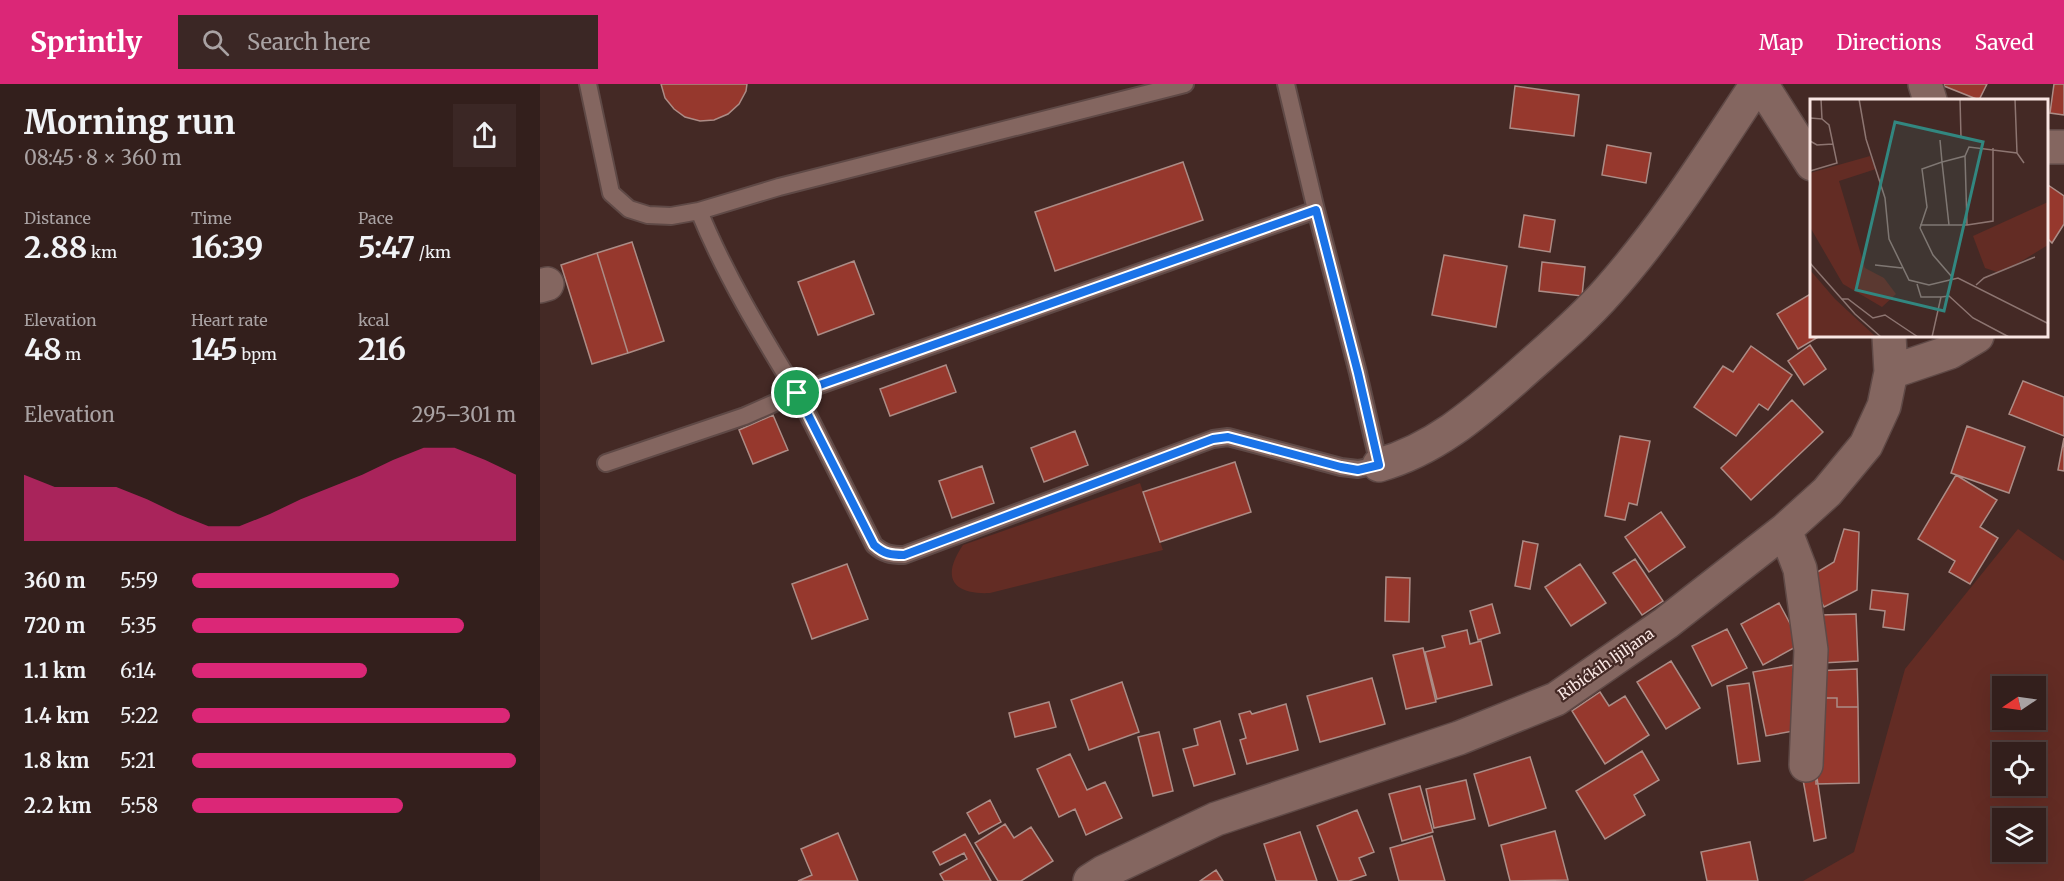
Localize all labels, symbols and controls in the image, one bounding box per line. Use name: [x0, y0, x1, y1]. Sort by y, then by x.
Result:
search box: [178, 15, 598, 69]
text: Sprintly: [30, 24, 142, 60]
icon: search: [199, 26, 232, 59]
text: Search here: [247, 28, 370, 56]
text: Map: [1759, 29, 1803, 56]
text: Directions: [1836, 29, 1941, 56]
text: Saved: [1974, 29, 2034, 56]
inset map: [1810, 99, 2049, 338]
text: Morning run: [24, 102, 235, 143]
button: share: [453, 104, 516, 167]
text: 08:45 · 8 × 360 m: [24, 145, 182, 170]
text: Distance: [24, 208, 91, 228]
text: Time: [191, 208, 232, 228]
text: Pace: [358, 208, 393, 228]
text: 2.88: [24, 228, 87, 266]
text: 16:39: [191, 228, 263, 266]
text: 5:47: [358, 228, 415, 266]
text: km: [87, 242, 117, 262]
text: /km: [415, 242, 451, 262]
text: Elevation: [24, 310, 97, 330]
text: Heart rate: [191, 310, 268, 330]
text: kcal: [358, 310, 389, 330]
text: 48: [24, 330, 62, 368]
text: 145: [191, 330, 238, 368]
text: 216: [358, 330, 406, 368]
text: m: [62, 344, 81, 364]
text: bpm: [238, 344, 277, 364]
pin: [771, 367, 822, 418]
icon: arrive: [780, 376, 813, 409]
text: Elevation: [24, 402, 115, 427]
text: 295–301 m: [412, 402, 516, 427]
text: 360 m: [24, 568, 86, 593]
text: 5:59: [120, 568, 158, 593]
text: 720 m: [24, 613, 85, 638]
text: 5:35: [120, 613, 157, 638]
street label: Ribićkih ljiljana: [1554, 624, 1657, 704]
text: 1.1 km: [24, 658, 86, 683]
text: 6:14: [120, 658, 156, 683]
north arrow: [1992, 676, 2046, 730]
map controls: [1992, 676, 2046, 862]
text: 1.4 km: [24, 703, 89, 728]
text: 5:22: [120, 703, 159, 728]
button: locate: [1992, 742, 2046, 796]
text: 1.8 km: [24, 748, 89, 773]
text: 5:21: [120, 748, 156, 773]
text: 2.2 km: [24, 793, 91, 818]
text: 5:58: [120, 793, 158, 818]
button: layers: [1992, 808, 2046, 862]

